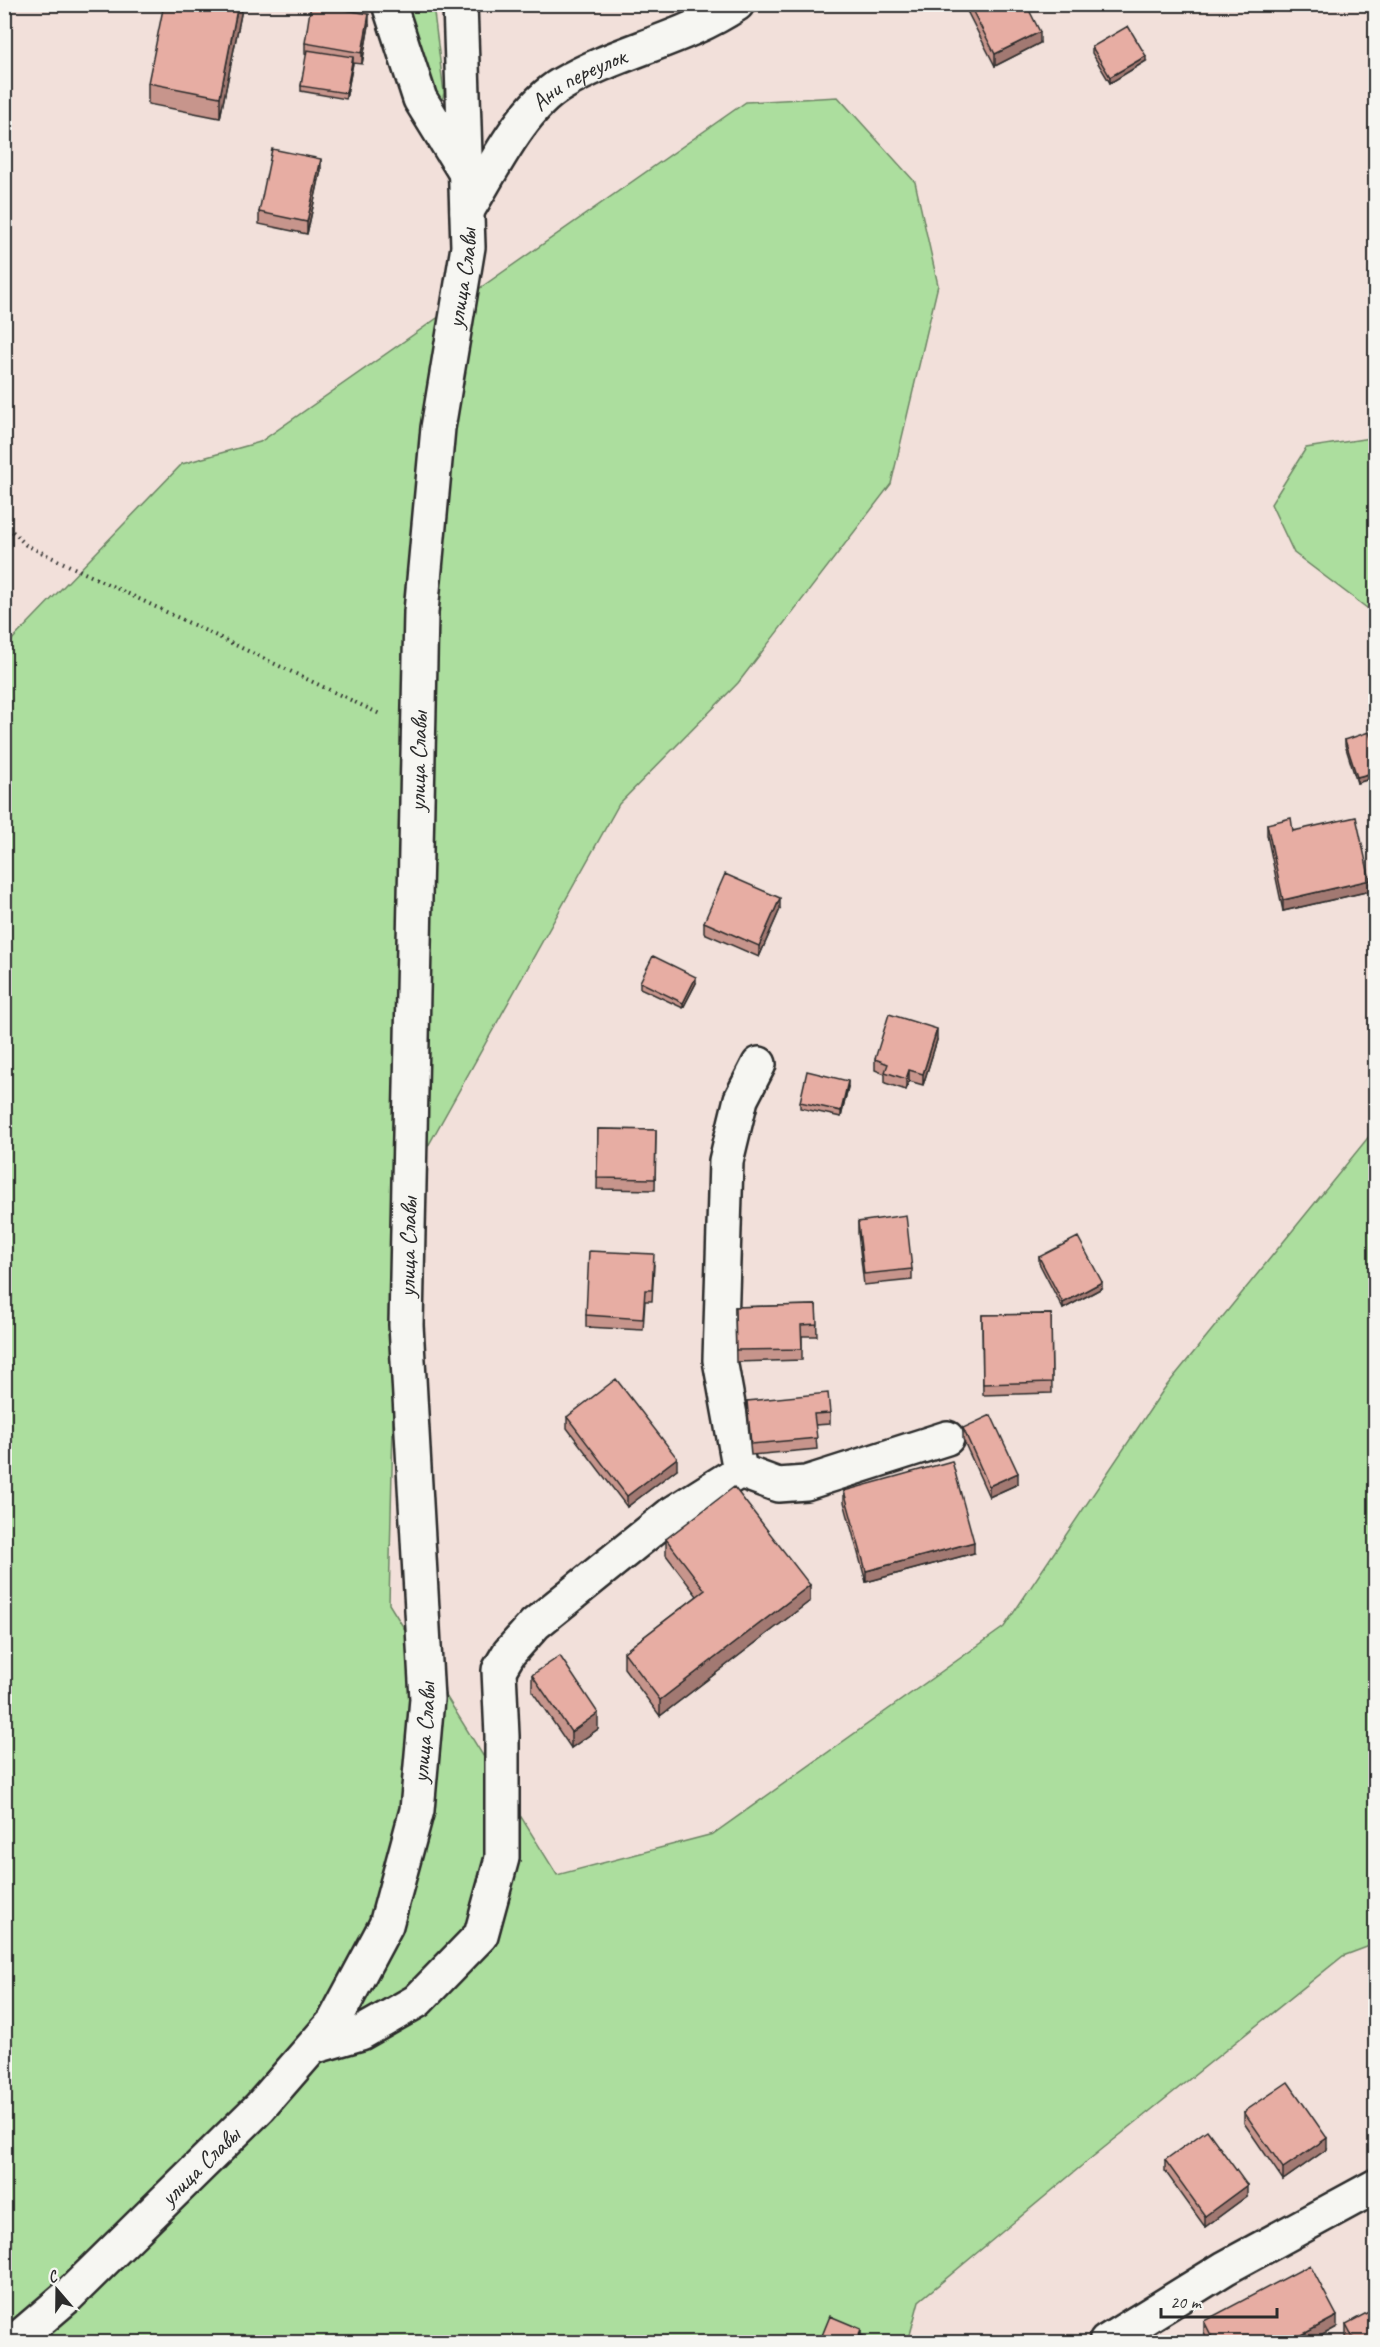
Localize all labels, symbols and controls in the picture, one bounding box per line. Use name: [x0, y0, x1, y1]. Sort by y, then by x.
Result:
street label: Ани переулок: [524, 40, 632, 117]
street label: улица Славы: [440, 226, 483, 332]
street label: улица Славы: [402, 709, 434, 814]
street label: улица Славы: [392, 1195, 424, 1300]
street label: улица Славы: [404, 1679, 442, 1786]
street label: улица Славы: [152, 2119, 248, 2213]
north arrow: [27, 2260, 87, 2320]
text: С: [45, 2265, 61, 2288]
scale bar: [1161, 2281, 1276, 2319]
text: 20 m: [1170, 2291, 1203, 2313]

